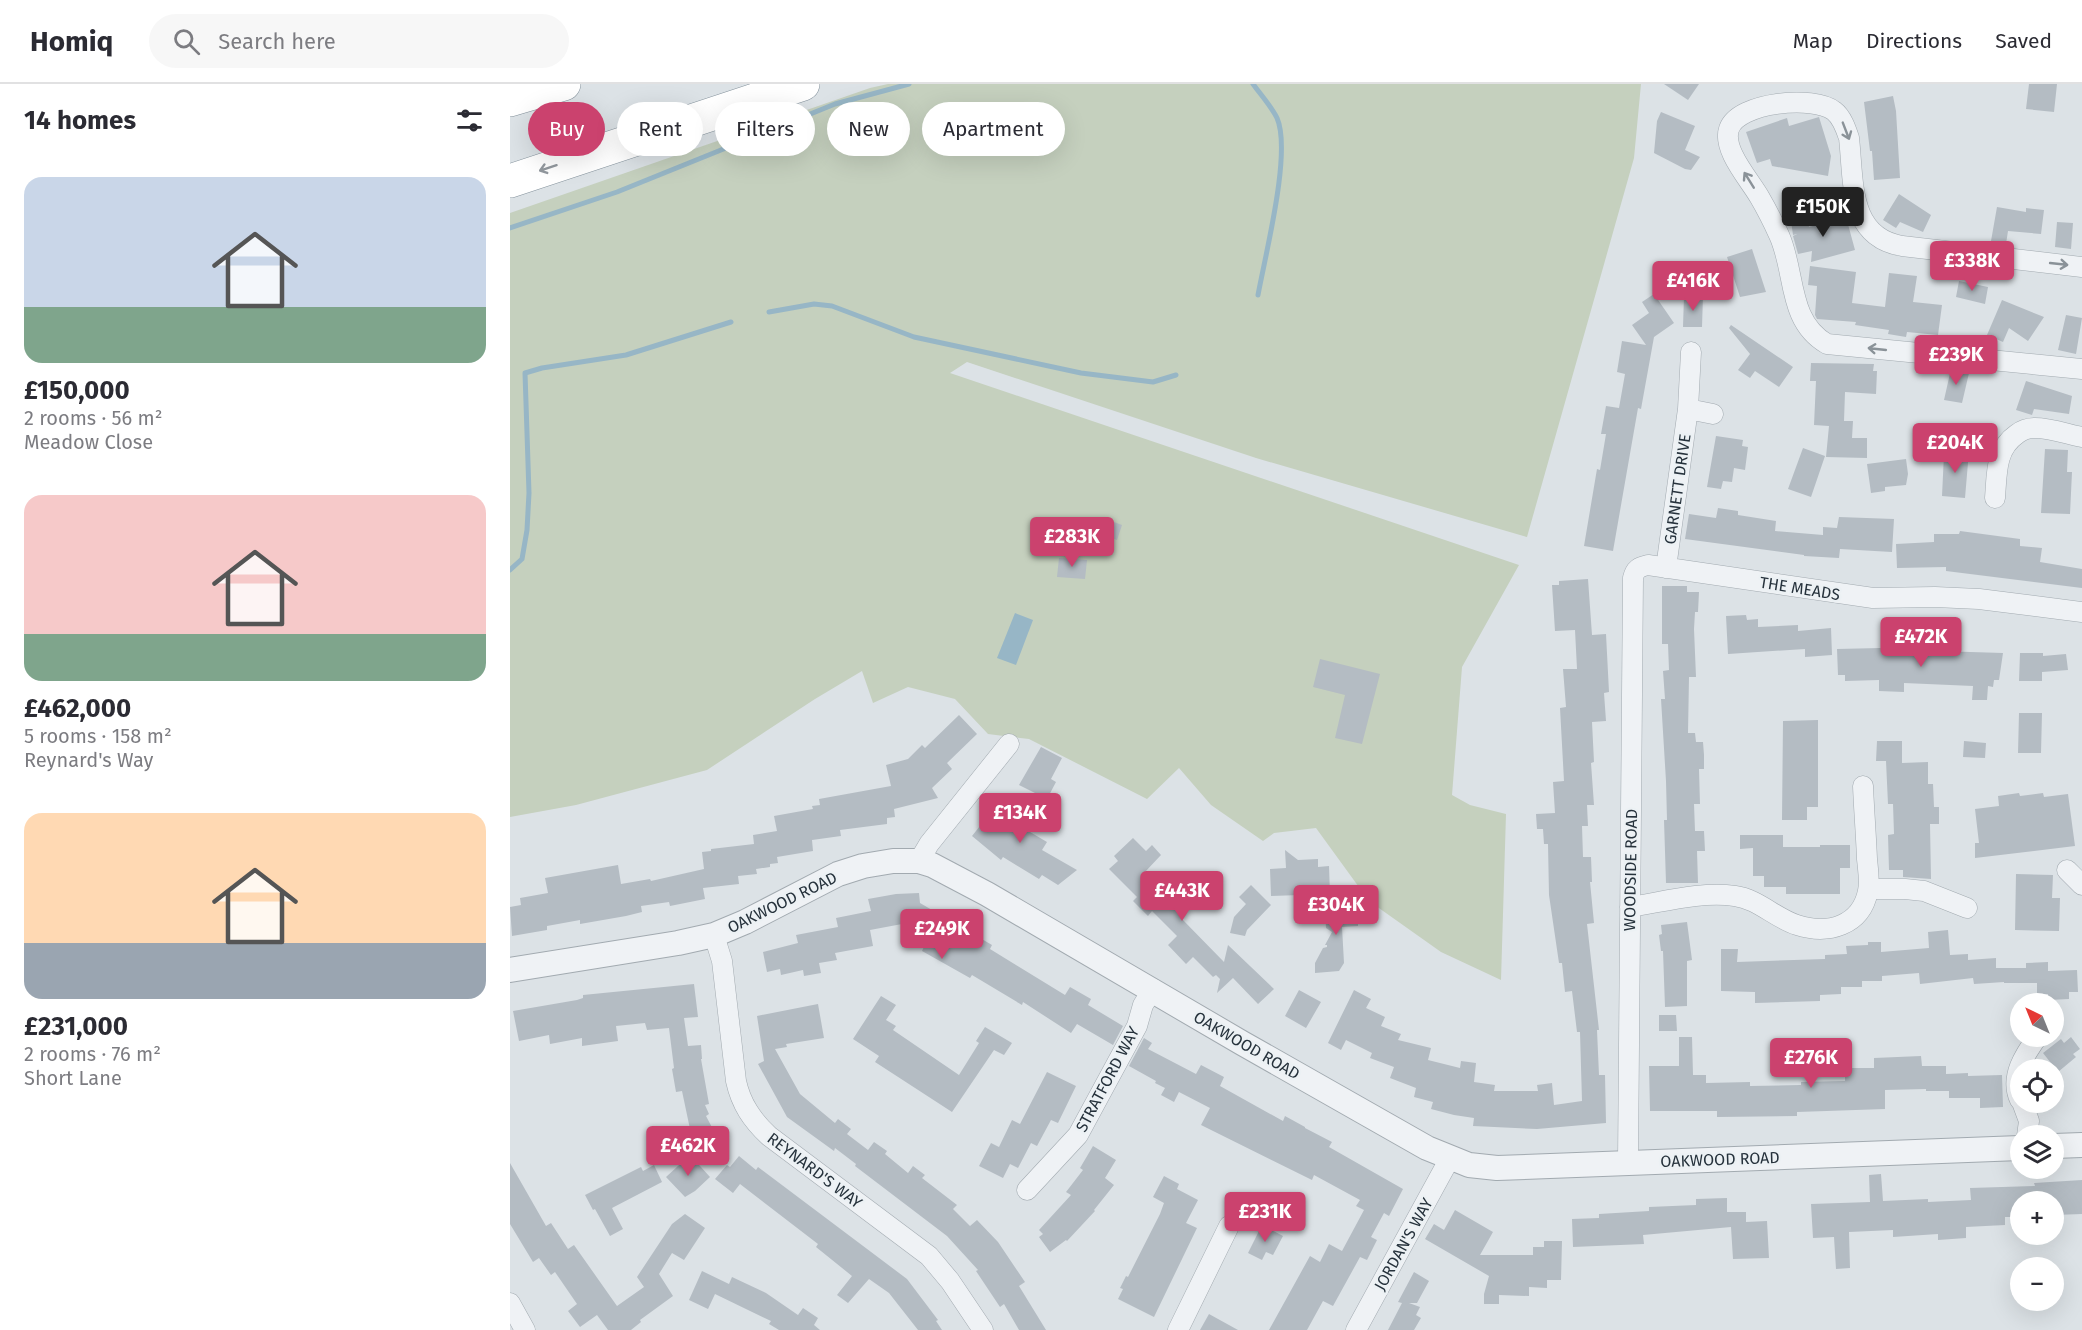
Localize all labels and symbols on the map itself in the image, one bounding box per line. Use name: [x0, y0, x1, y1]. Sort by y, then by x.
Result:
one-way arrow: [1841, 121, 1852, 140]
one-way arrow: [539, 163, 558, 174]
one-way arrow: [1742, 172, 1754, 189]
pin: £150K: [1781, 187, 1865, 238]
pin: £338K: [1930, 241, 2014, 292]
one-way arrow: [2049, 259, 2069, 270]
pin: £416K: [1651, 261, 1735, 312]
pin: £239K: [1914, 335, 1998, 386]
one-way arrow: [1868, 343, 1888, 354]
pin: £204K: [1913, 423, 1997, 474]
street label: GARNETT DRIVE: [1660, 433, 1695, 546]
pin: £283K: [1030, 517, 1114, 568]
street label: THE MEADS: [1758, 573, 1842, 604]
pin: £472K: [1879, 617, 1963, 668]
pin: £134K: [978, 793, 1062, 844]
street label: WOODSIDE ROAD: [1620, 809, 1641, 931]
street label: OAKWOOD ROAD: [724, 868, 840, 937]
pin: £443K: [1140, 871, 1224, 922]
pin: £304K: [1294, 885, 1378, 936]
pin: £249K: [900, 909, 984, 960]
north arrow: [2010, 993, 2064, 1047]
street label: OAKWOOD ROAD: [1190, 1007, 1303, 1083]
street label: STRATFORD WAY: [1072, 1023, 1143, 1135]
pin: £276K: [1769, 1038, 1853, 1089]
pin: £462K: [646, 1126, 730, 1177]
street label: REYNARD'S WAY: [763, 1129, 866, 1212]
street label: OAKWOOD ROAD: [1660, 1148, 1780, 1171]
pin: £231K: [1223, 1192, 1307, 1243]
street label: JORDAN'S WAY: [1370, 1195, 1437, 1294]

